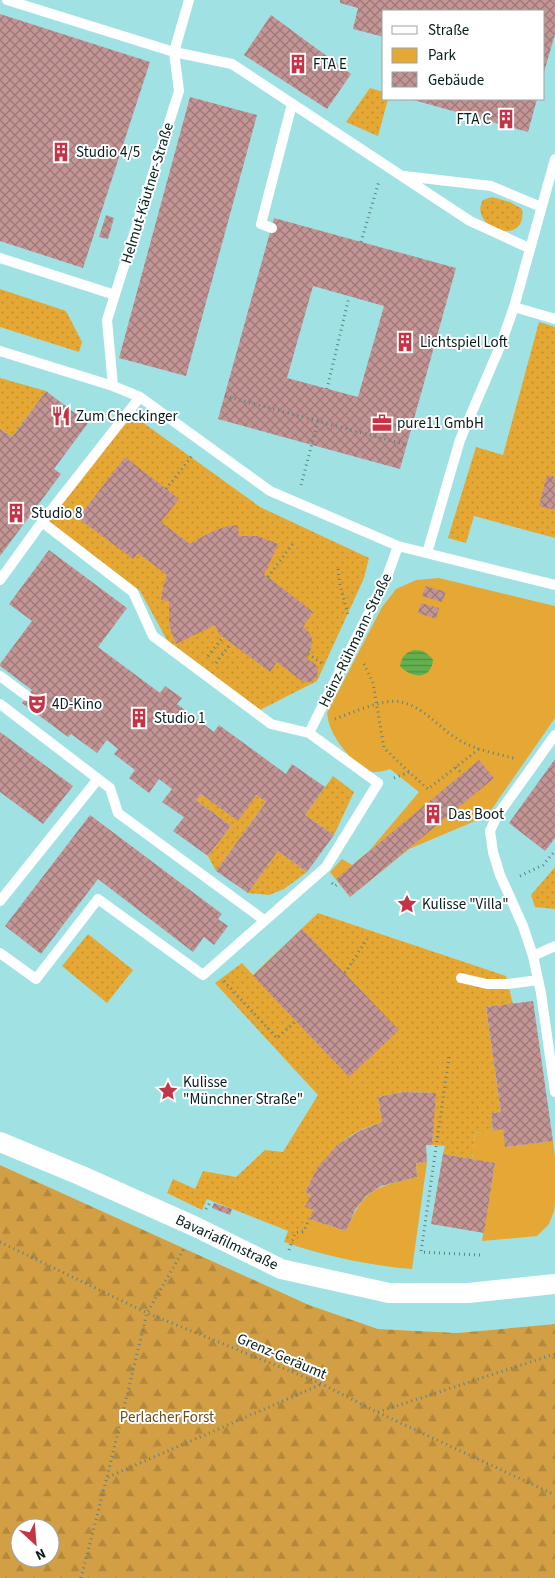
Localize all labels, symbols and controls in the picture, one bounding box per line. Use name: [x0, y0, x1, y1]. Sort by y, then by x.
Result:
legend: [382, 10, 545, 100]
text: Straße: [428, 20, 469, 41]
text: Park: [428, 45, 457, 66]
building icon: FTA E: [287, 53, 309, 75]
place label: FTA E: [313, 54, 347, 75]
text: Gebäude: [428, 70, 484, 91]
building icon: FTA C: [495, 108, 517, 130]
place label: FTA C: [456, 109, 491, 130]
street label: Helmut-Käutner-Straße: [116, 120, 179, 266]
building icon: Studio 4/5: [50, 141, 72, 163]
place label: Studio 4/5: [76, 142, 140, 163]
building icon: Lichtspiel Loft: [394, 331, 416, 353]
place label: Lichtspiel Loft: [420, 332, 508, 353]
restaurant icon: Zum Checkinger: [50, 405, 72, 427]
place label: Zum Checkinger: [76, 406, 178, 427]
office icon: pure11 GmbH: [371, 412, 393, 434]
place label: pure11 GmbH: [397, 413, 484, 434]
building icon: Studio 8: [5, 502, 27, 524]
place label: Studio 8: [31, 503, 83, 524]
street label: Heinz-Rühmann-Straße: [314, 570, 397, 711]
theatre icon: 4D-Kino: [26, 693, 48, 715]
place label: 4D-Kino: [52, 694, 102, 715]
building icon: Studio 1: [128, 707, 150, 729]
place label: Studio 1: [154, 708, 206, 729]
building icon: Das Boot: [422, 803, 444, 825]
place label: Das Boot: [448, 804, 504, 825]
place icon: Kulisse "Villa": [396, 893, 418, 915]
place label: Kulisse "Villa": [422, 894, 509, 915]
place label: Kulisse "Münchner Straße": [183, 1072, 303, 1110]
place icon: Kulisse "Münchner Straße": [157, 1080, 179, 1102]
street label: Bavariafilmstraße: [172, 1209, 282, 1275]
street label: Grenz-Geräumt: [234, 1328, 330, 1385]
park label: Perlacher Forst: [120, 1407, 214, 1428]
north arrow: [10, 1518, 60, 1568]
text: N: [32, 1543, 49, 1565]

